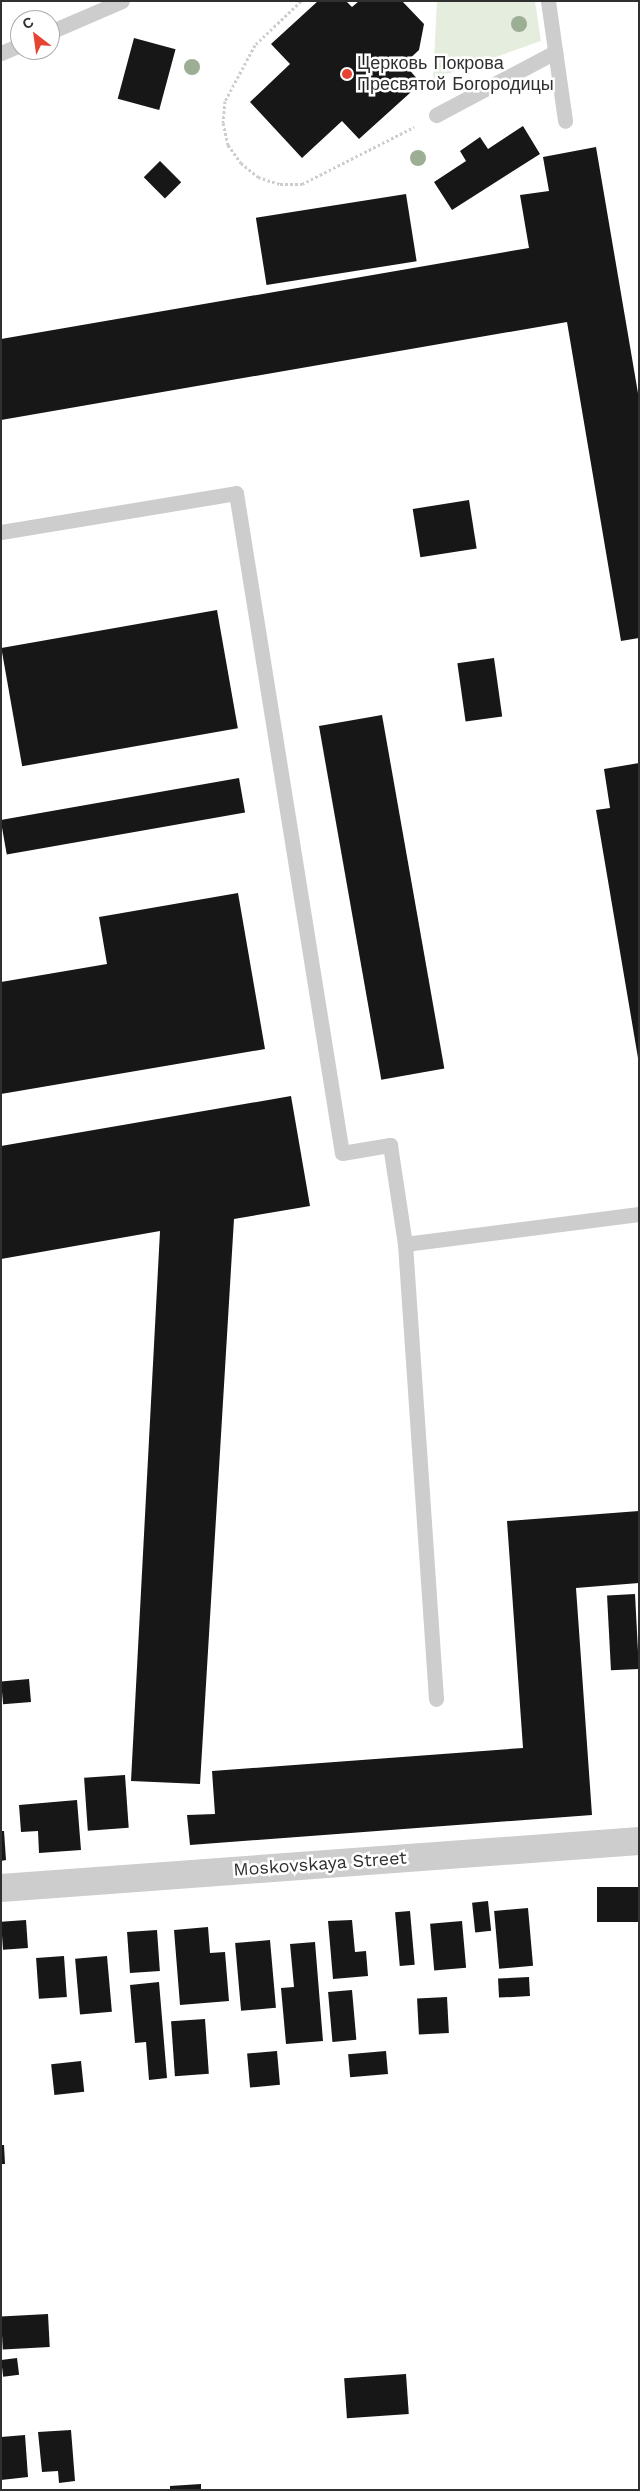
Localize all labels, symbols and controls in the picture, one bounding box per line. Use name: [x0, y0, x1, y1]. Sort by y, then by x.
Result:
north arrow: [10, 10, 60, 60]
text: С: [20, 13, 36, 32]
place label: Церковь Покрова Пресвятой Богородицы: [357, 53, 554, 96]
marker: Церковь Покрова Пресвятой Богородицы: [341, 68, 353, 80]
street label: Moskovskaya Street: [232, 1847, 408, 1881]

